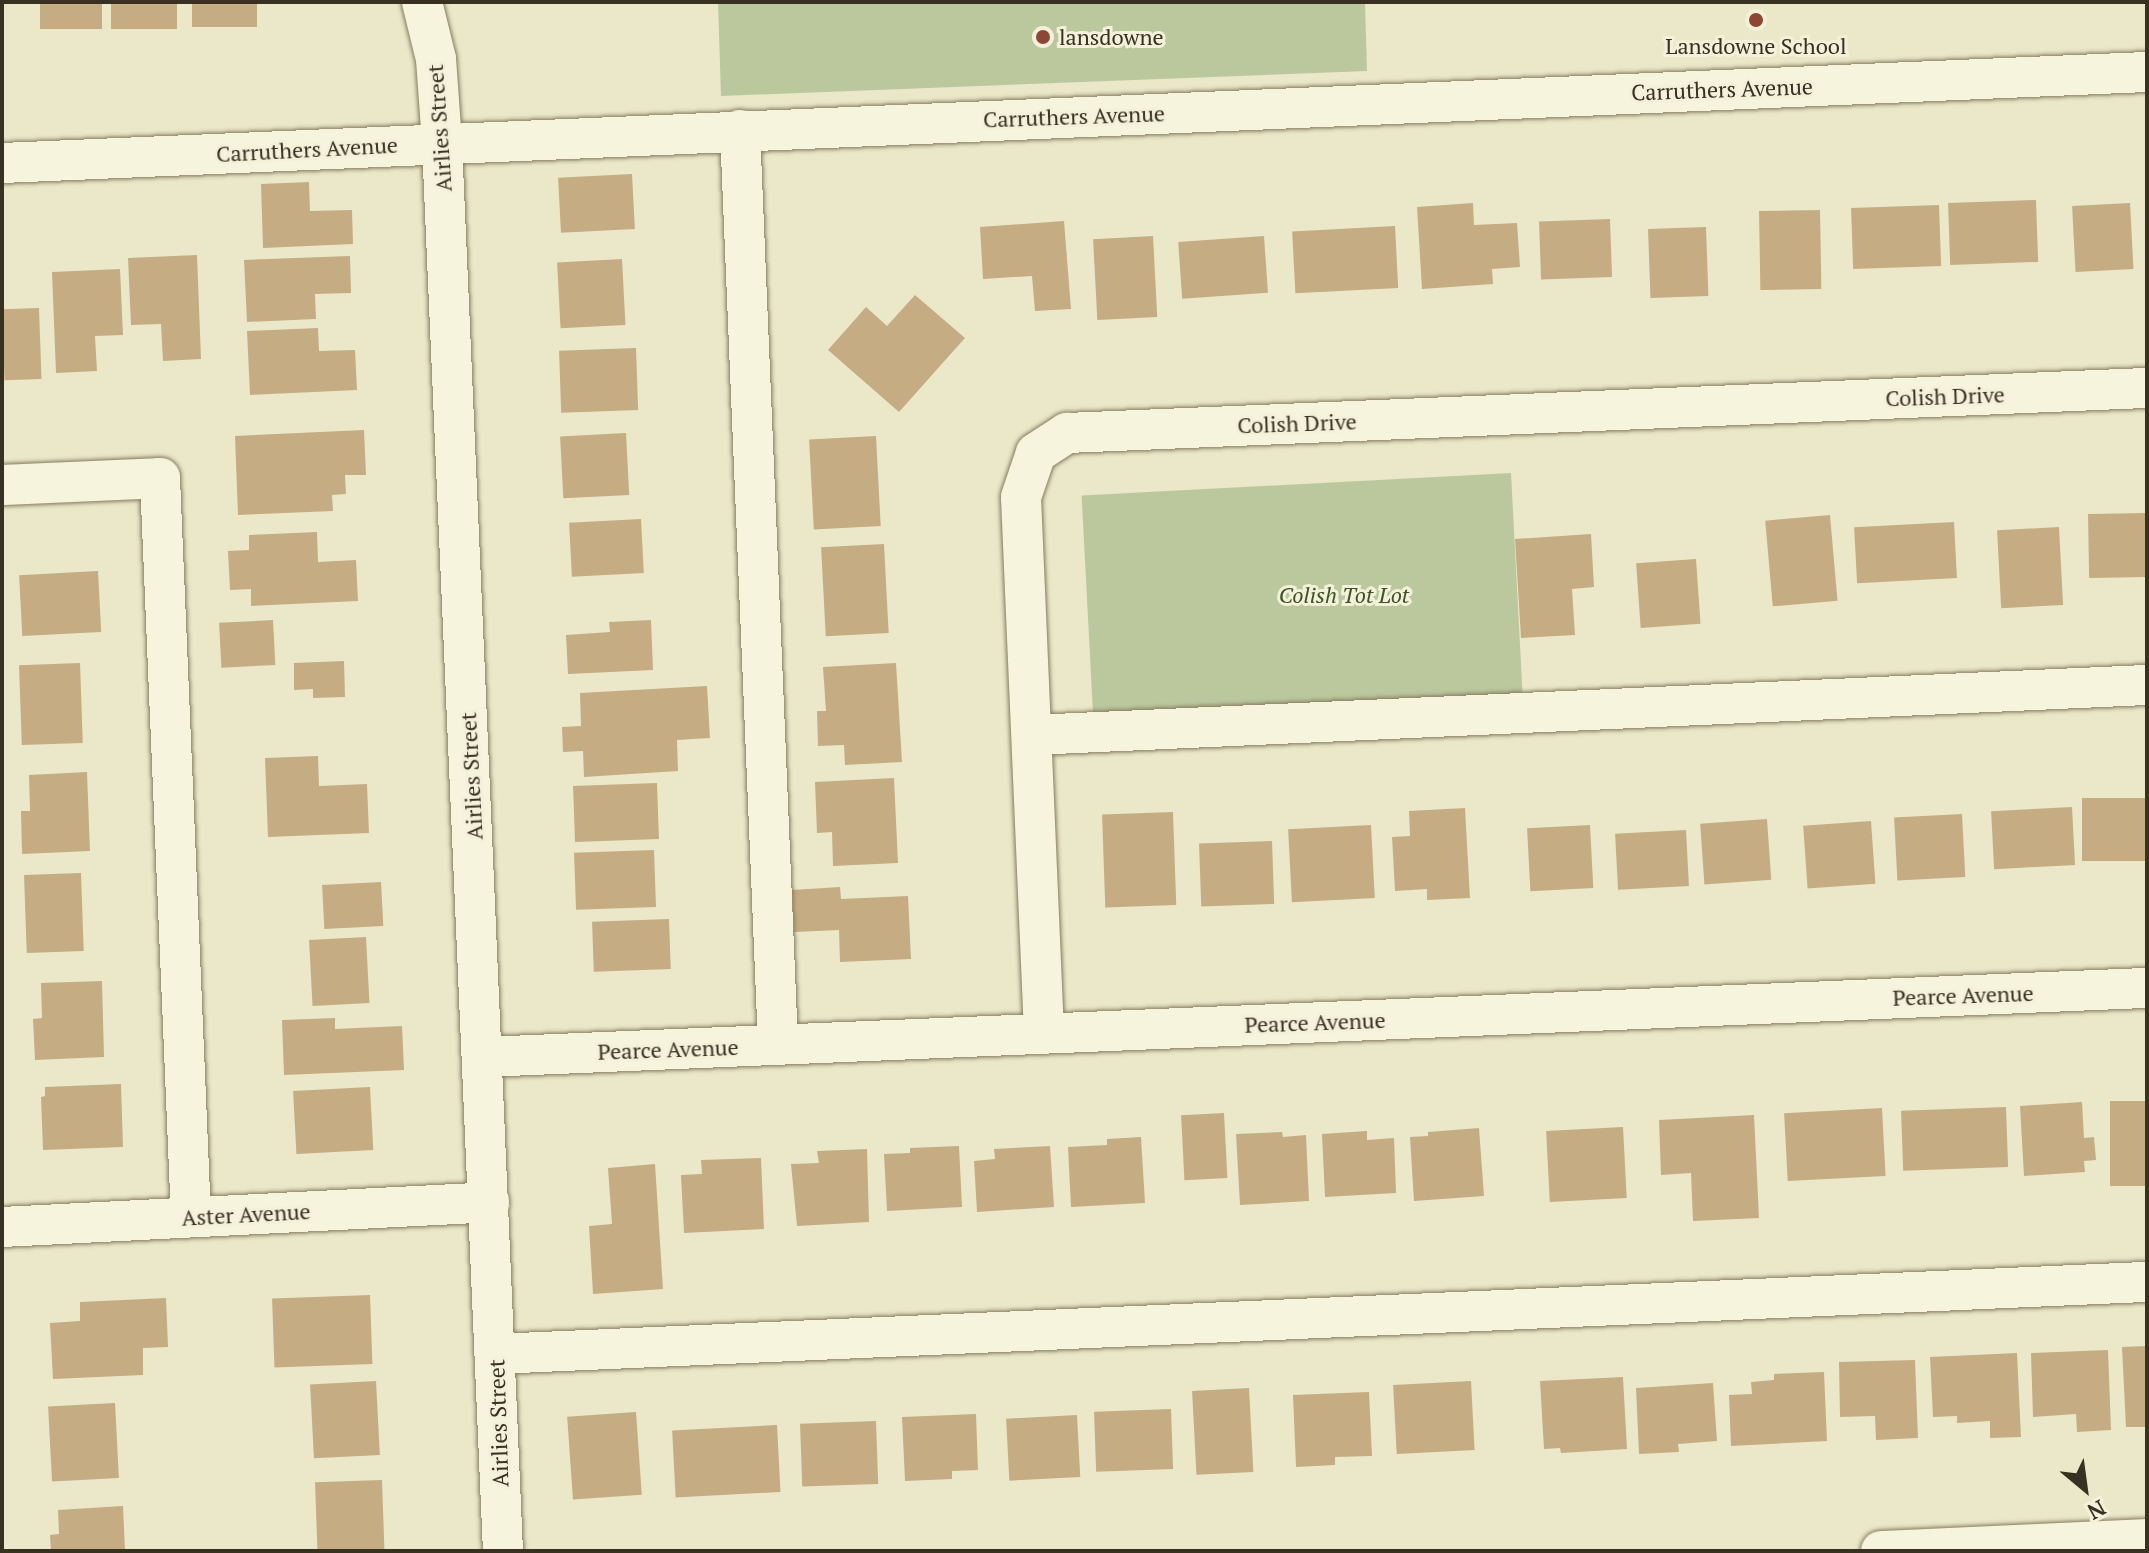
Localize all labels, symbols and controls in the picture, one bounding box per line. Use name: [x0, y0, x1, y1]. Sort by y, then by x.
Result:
marker: Lansdowne School: [1747, 11, 1765, 29]
place label: lansdowne: [1059, 24, 1164, 50]
marker: lansdowne: [1034, 28, 1052, 46]
place label: Lansdowne School: [1665, 33, 1847, 59]
street label: Airlies Street: [421, 63, 457, 193]
street label: Carruthers Avenue: [1630, 73, 1814, 105]
street label: Carruthers Avenue: [982, 100, 1166, 132]
street label: Carruthers Avenue: [215, 131, 399, 167]
street label: Colish Drive: [1885, 381, 2005, 411]
street label: Colish Drive: [1237, 408, 1357, 438]
park label: Colish Tot Lot: [1279, 582, 1409, 608]
street label: Airlies Street: [454, 711, 488, 841]
street label: Pearce Avenue: [1892, 979, 2034, 1011]
street label: Pearce Avenue: [1244, 1006, 1386, 1038]
street label: Pearce Avenue: [597, 1033, 739, 1065]
street label: Aster Avenue: [181, 1197, 311, 1231]
street label: Airlies Street: [483, 1359, 513, 1487]
north arrow: [2045, 1449, 2125, 1529]
text: N: [2083, 1494, 2111, 1527]

